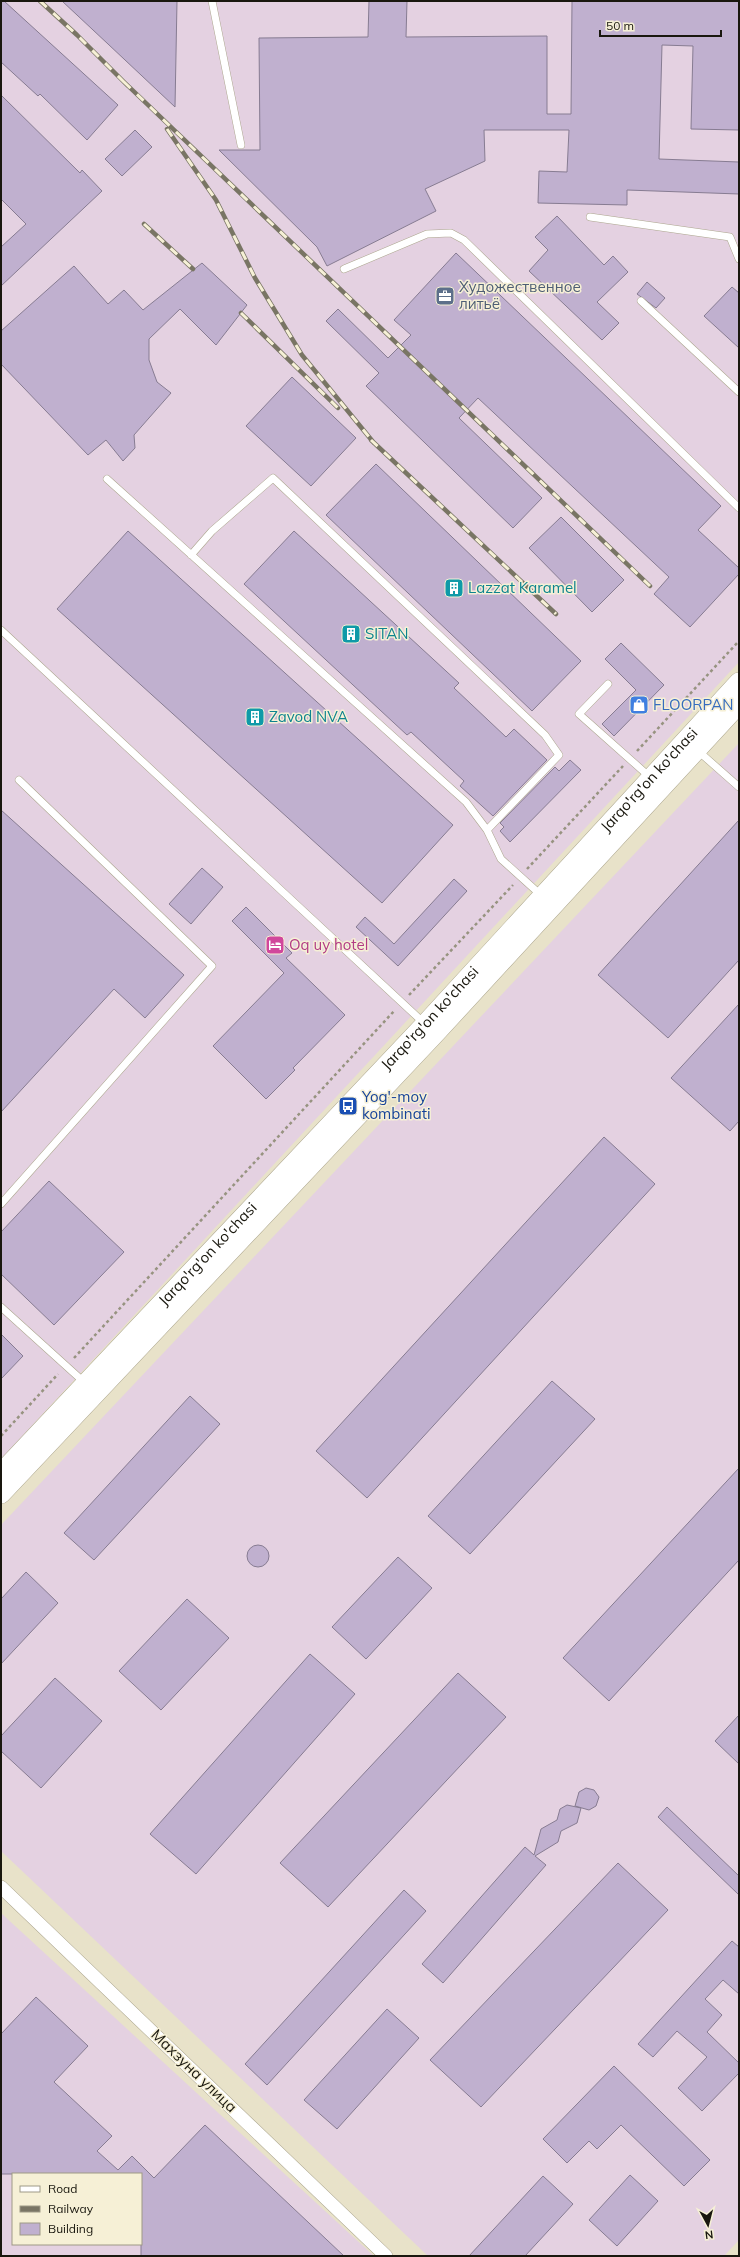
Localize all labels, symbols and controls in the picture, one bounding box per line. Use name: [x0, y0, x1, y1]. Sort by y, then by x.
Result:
scale bar: [600, 12, 721, 38]
text: 50 m: [606, 18, 634, 33]
place label: Художественное литьё: [459, 277, 581, 313]
office icon: Художественное литьё: [434, 285, 456, 307]
building icon: Lazzat Karamel: [443, 577, 465, 599]
place label: Lazzat Karamel: [468, 578, 577, 597]
building icon: SITAN: [340, 623, 362, 645]
place label: SITAN: [365, 624, 408, 643]
shop icon: FLOORPAN: [628, 694, 650, 716]
place label: FLOORPAN: [653, 695, 734, 714]
building icon: Zavod NVA: [244, 706, 266, 728]
place label: Zavod NVA: [269, 707, 348, 726]
street label: Jarqo'rg'on ko'chasi: [596, 723, 701, 836]
hotel icon: Oq uy hotel: [264, 934, 286, 956]
place label: Oq uy hotel: [289, 935, 368, 954]
street label: Jarqo'rg'on ko'chasi: [376, 962, 482, 1074]
place label: Yog'-moy kombinati: [361, 1087, 430, 1123]
bus stop icon: Yog'-moy kombinati: [337, 1095, 359, 1117]
street label: Jarqo'rg'on ko'chasi: [154, 1198, 261, 1309]
street label: Махзуна улица: [148, 2025, 241, 2116]
legend: [12, 2173, 142, 2245]
text: Road: [48, 2181, 77, 2196]
text: Railway: [48, 2201, 94, 2216]
north arrow: [688, 2205, 728, 2245]
text: Building: [48, 2221, 93, 2236]
text: N: [704, 2227, 714, 2242]

